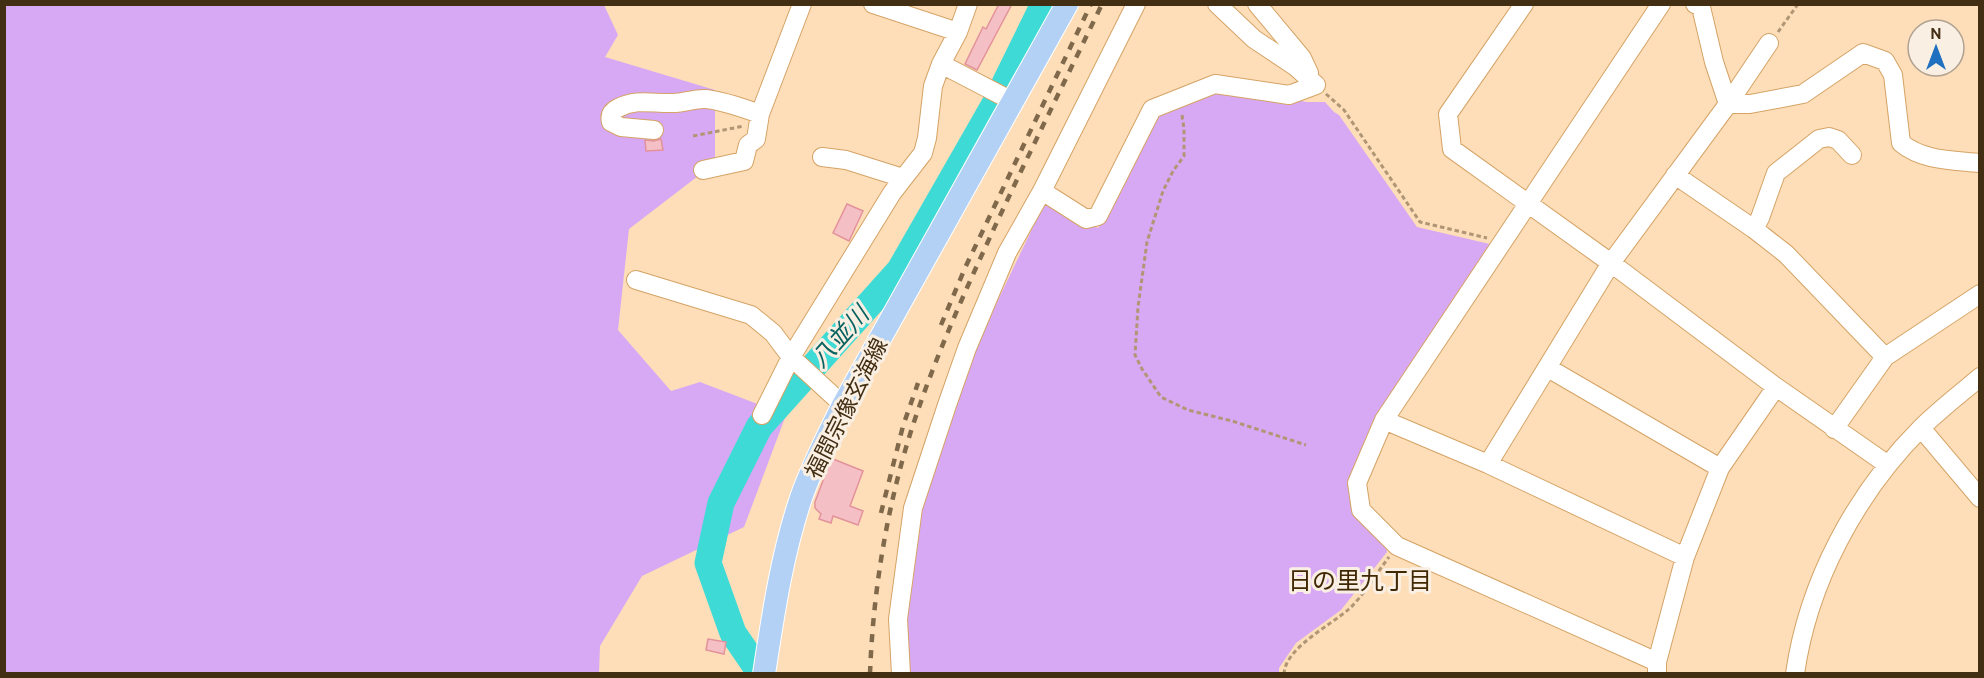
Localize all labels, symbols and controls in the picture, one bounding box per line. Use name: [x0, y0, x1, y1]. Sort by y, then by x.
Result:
north arrow: [1906, 18, 1966, 78]
text: N: [1930, 24, 1942, 43]
water label: 八並川: [805, 298, 877, 373]
street label: 福間宗像玄海線: [799, 333, 893, 483]
district label: 日の里九丁目: [1288, 566, 1432, 595]

